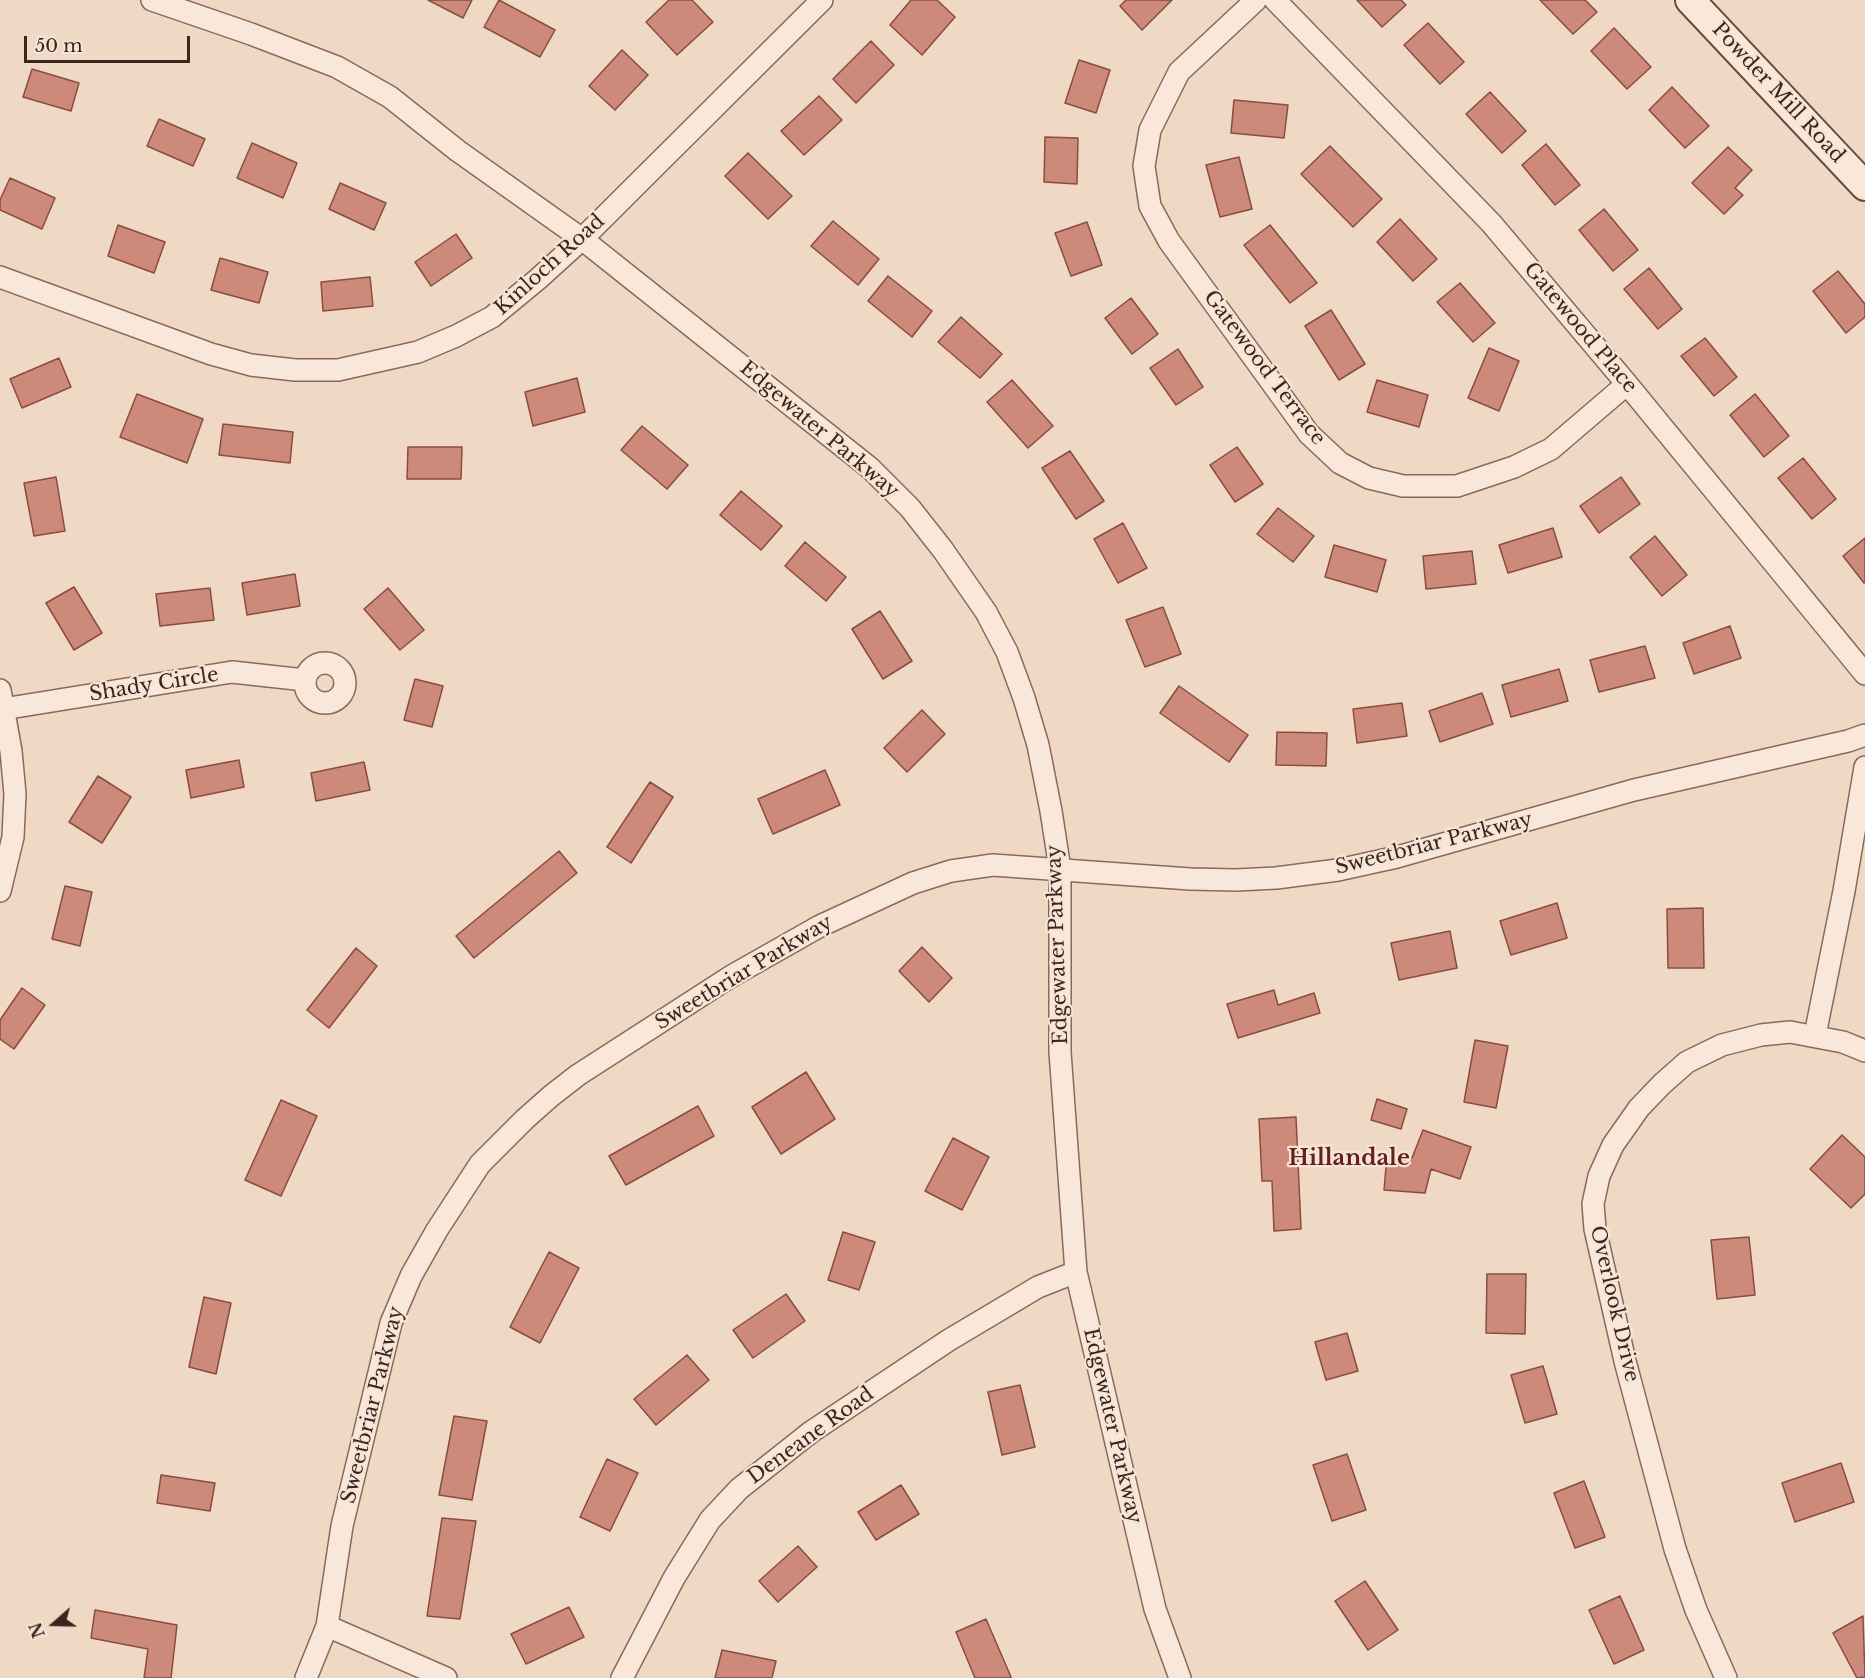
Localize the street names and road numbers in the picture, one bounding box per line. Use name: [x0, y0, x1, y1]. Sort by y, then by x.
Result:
street label: Powder Mill Road: [1707, 18, 1849, 168]
street label: Kinloch Road: [490, 210, 610, 320]
street label: Gatewood Place: [1518, 258, 1642, 398]
street label: Gatewood Terrace: [1198, 286, 1330, 450]
street label: Edgewater Parkway: [735, 357, 903, 503]
street label: Shady Circle: [88, 663, 220, 707]
street label: Sweetbriar Parkway: [1333, 808, 1535, 880]
street label: Edgewater Parkway: [1043, 845, 1073, 1045]
street label: Sweetbriar Parkway: [651, 911, 837, 1035]
street label: Overlook Drive: [1584, 1224, 1644, 1384]
street label: Sweetbriar Parkway: [337, 1304, 409, 1506]
street label: Edgewater Parkway: [1078, 1326, 1146, 1526]
street label: Deneane Road: [743, 1382, 879, 1490]

